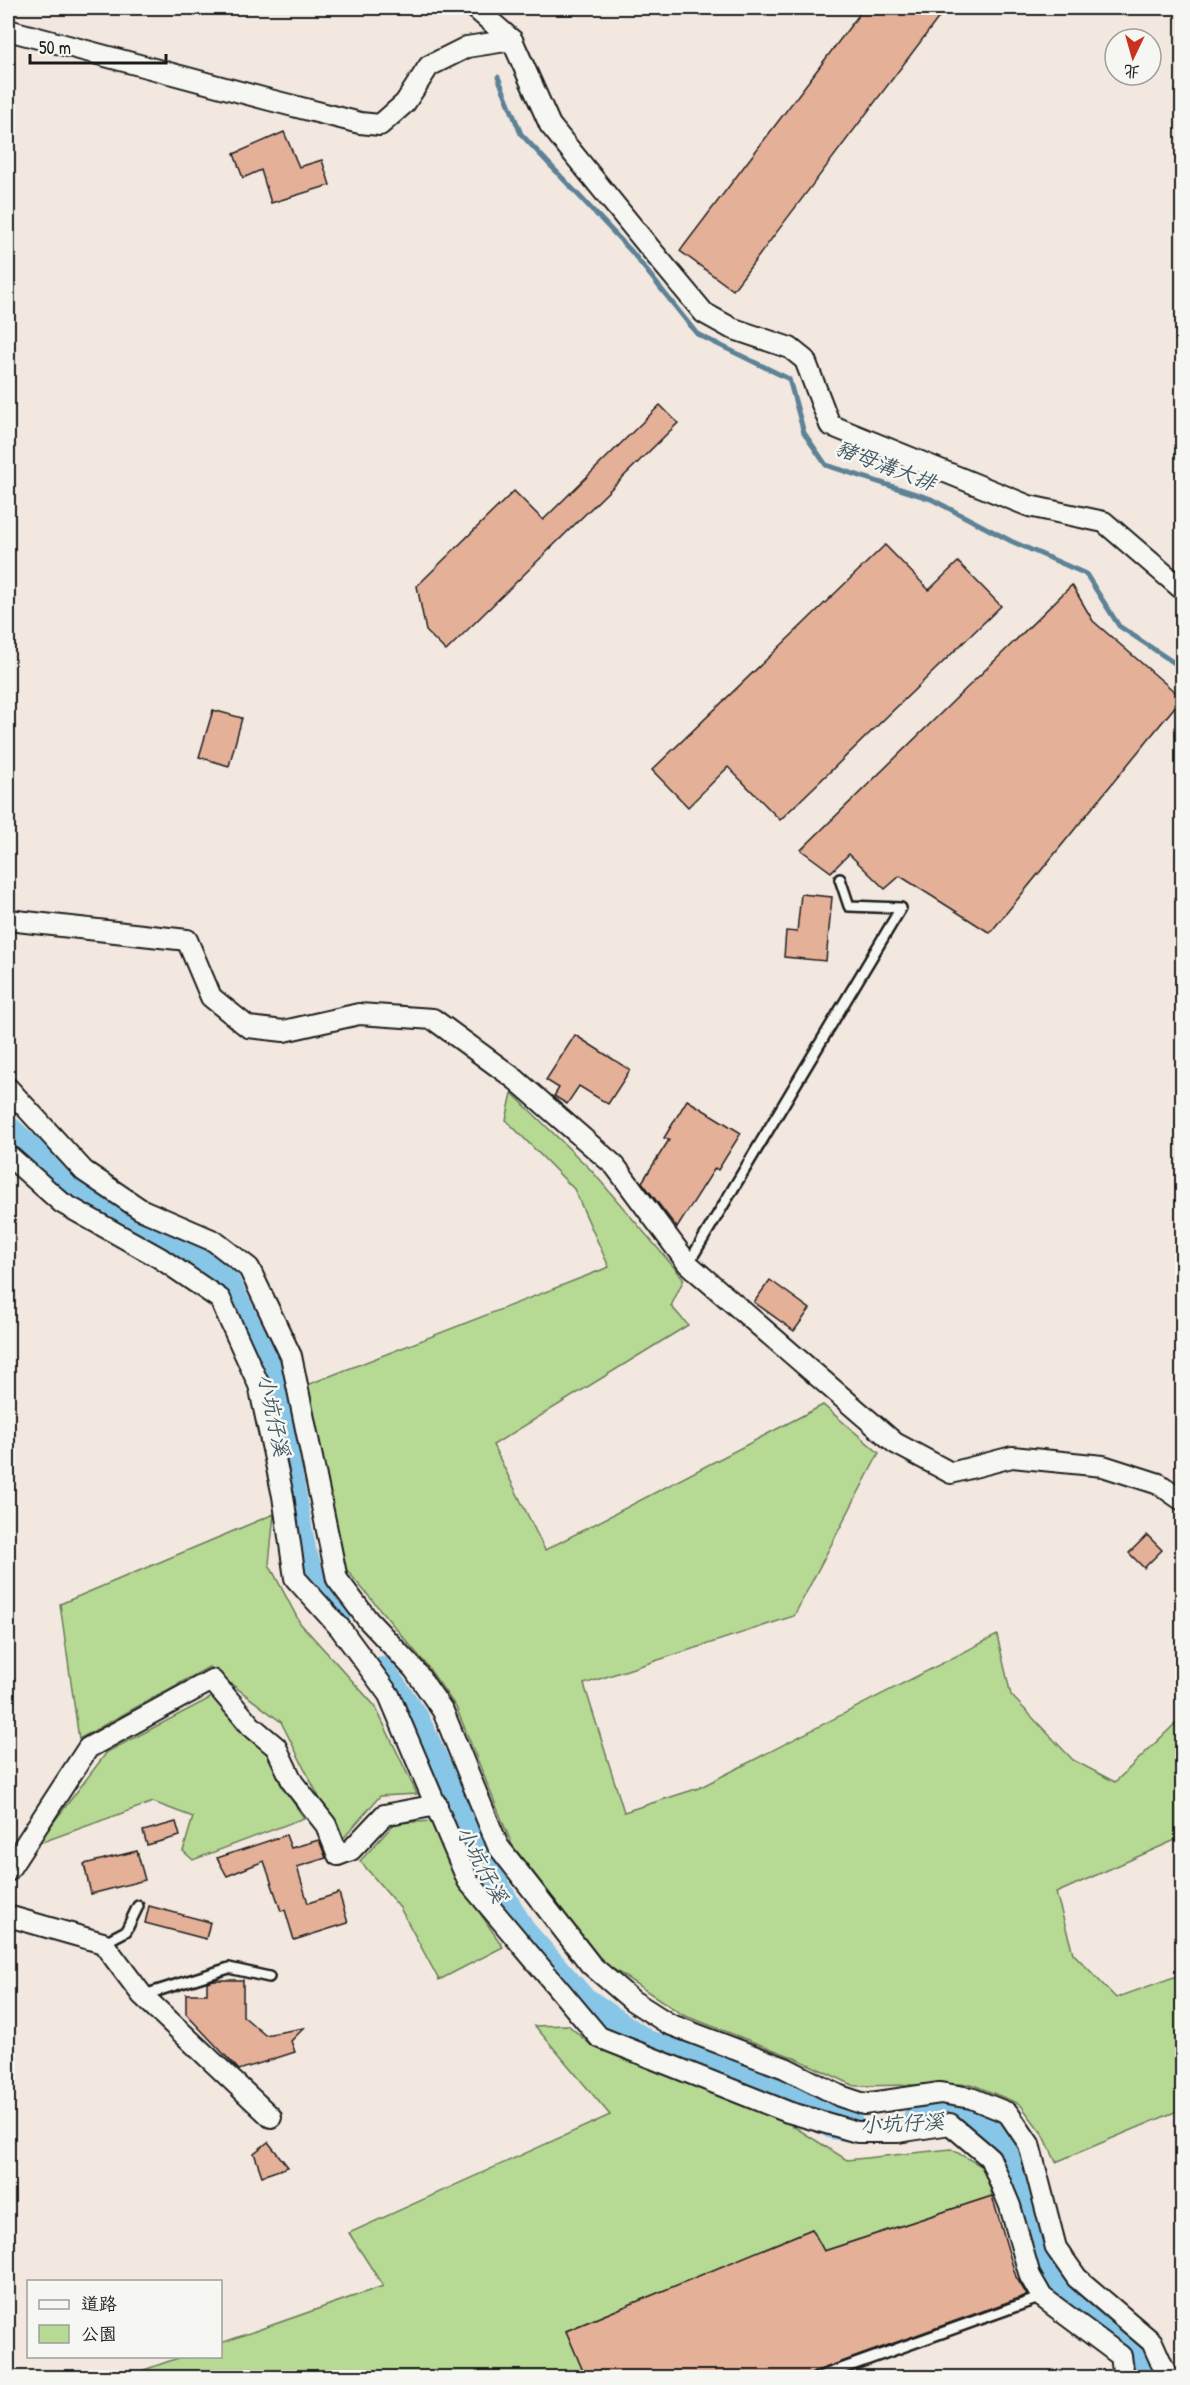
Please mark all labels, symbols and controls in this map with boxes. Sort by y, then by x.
scale bar [30,27,166,65]
north arrow [1103,27,1163,87]
text: 50 m [39,35,71,60]
text: 北 [1123,60,1141,84]
water label: 豬母溝大排 [832,433,942,498]
water label: 小坑仔溪 [251,1371,297,1460]
water label: 小坑仔溪 [449,1820,515,1909]
water label: 小坑仔溪 [859,2106,946,2140]
legend [27,2280,222,2358]
text: 道路 [81,2291,117,2316]
text: 公園 [81,2321,117,2346]

